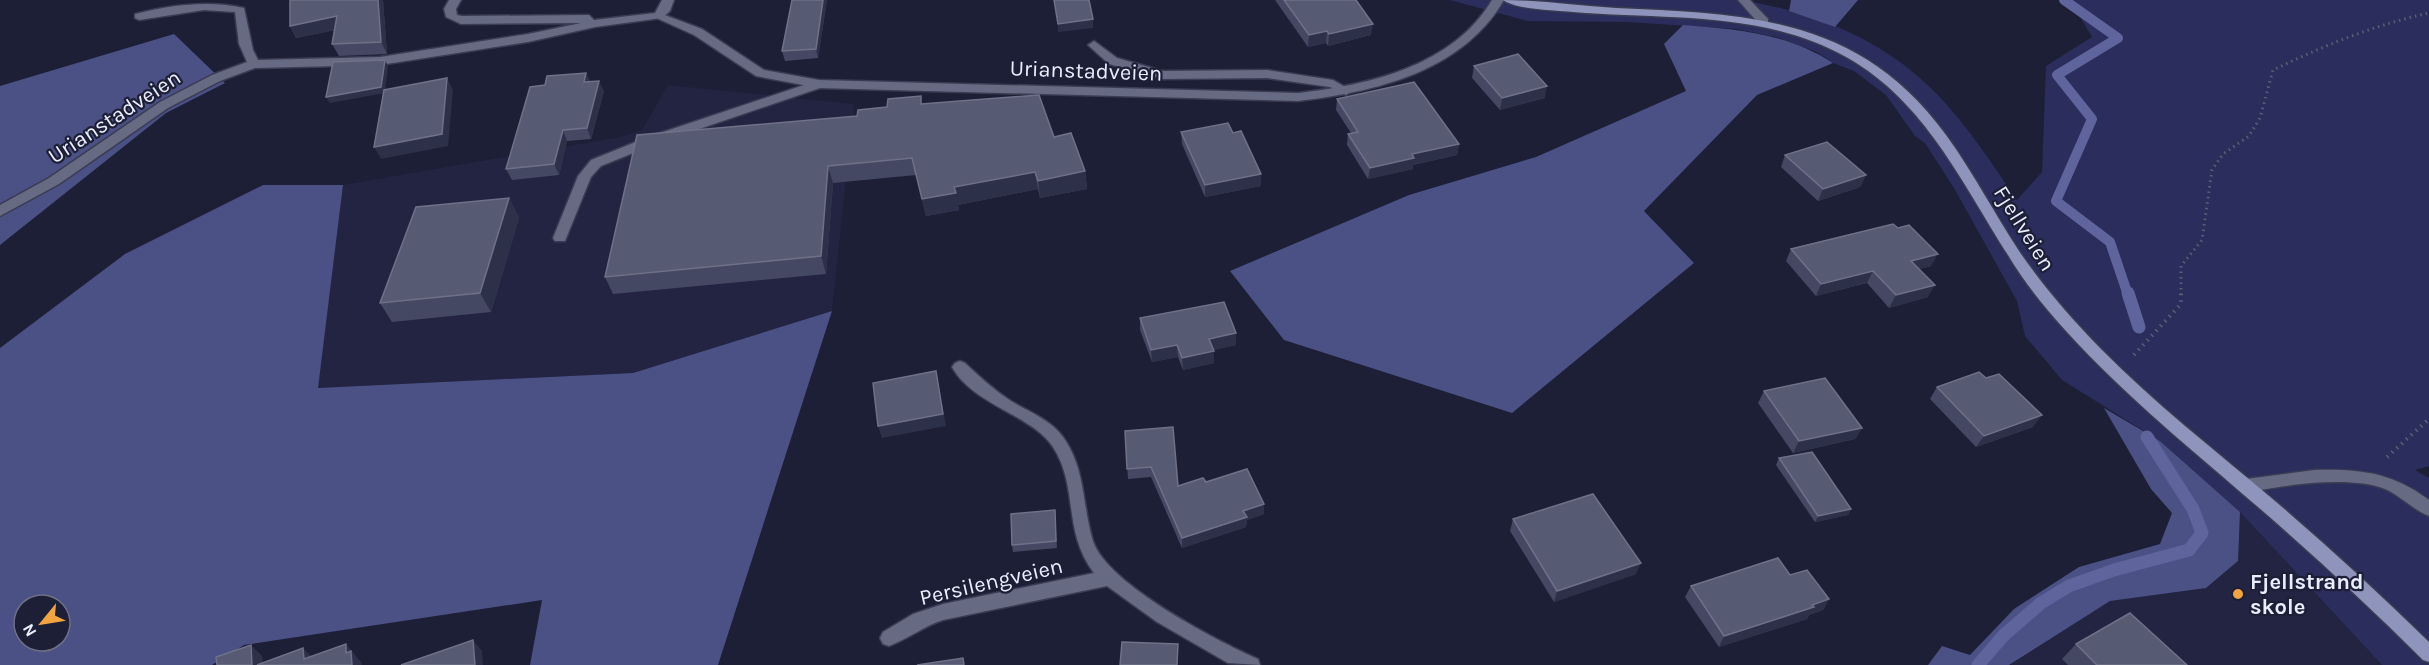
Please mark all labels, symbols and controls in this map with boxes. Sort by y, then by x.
street label: Urianstadveien [1009,55,1163,87]
street label: Urianstadveien [43,64,186,169]
street label: Fjellveien [1988,181,2060,276]
street label: Persilengveien [917,553,1065,611]
place label: Fjellstrand skole [2250,569,2363,620]
marker: Fjellstrand skole [2231,587,2245,601]
north arrow [12,593,72,653]
text: N [18,621,41,640]

